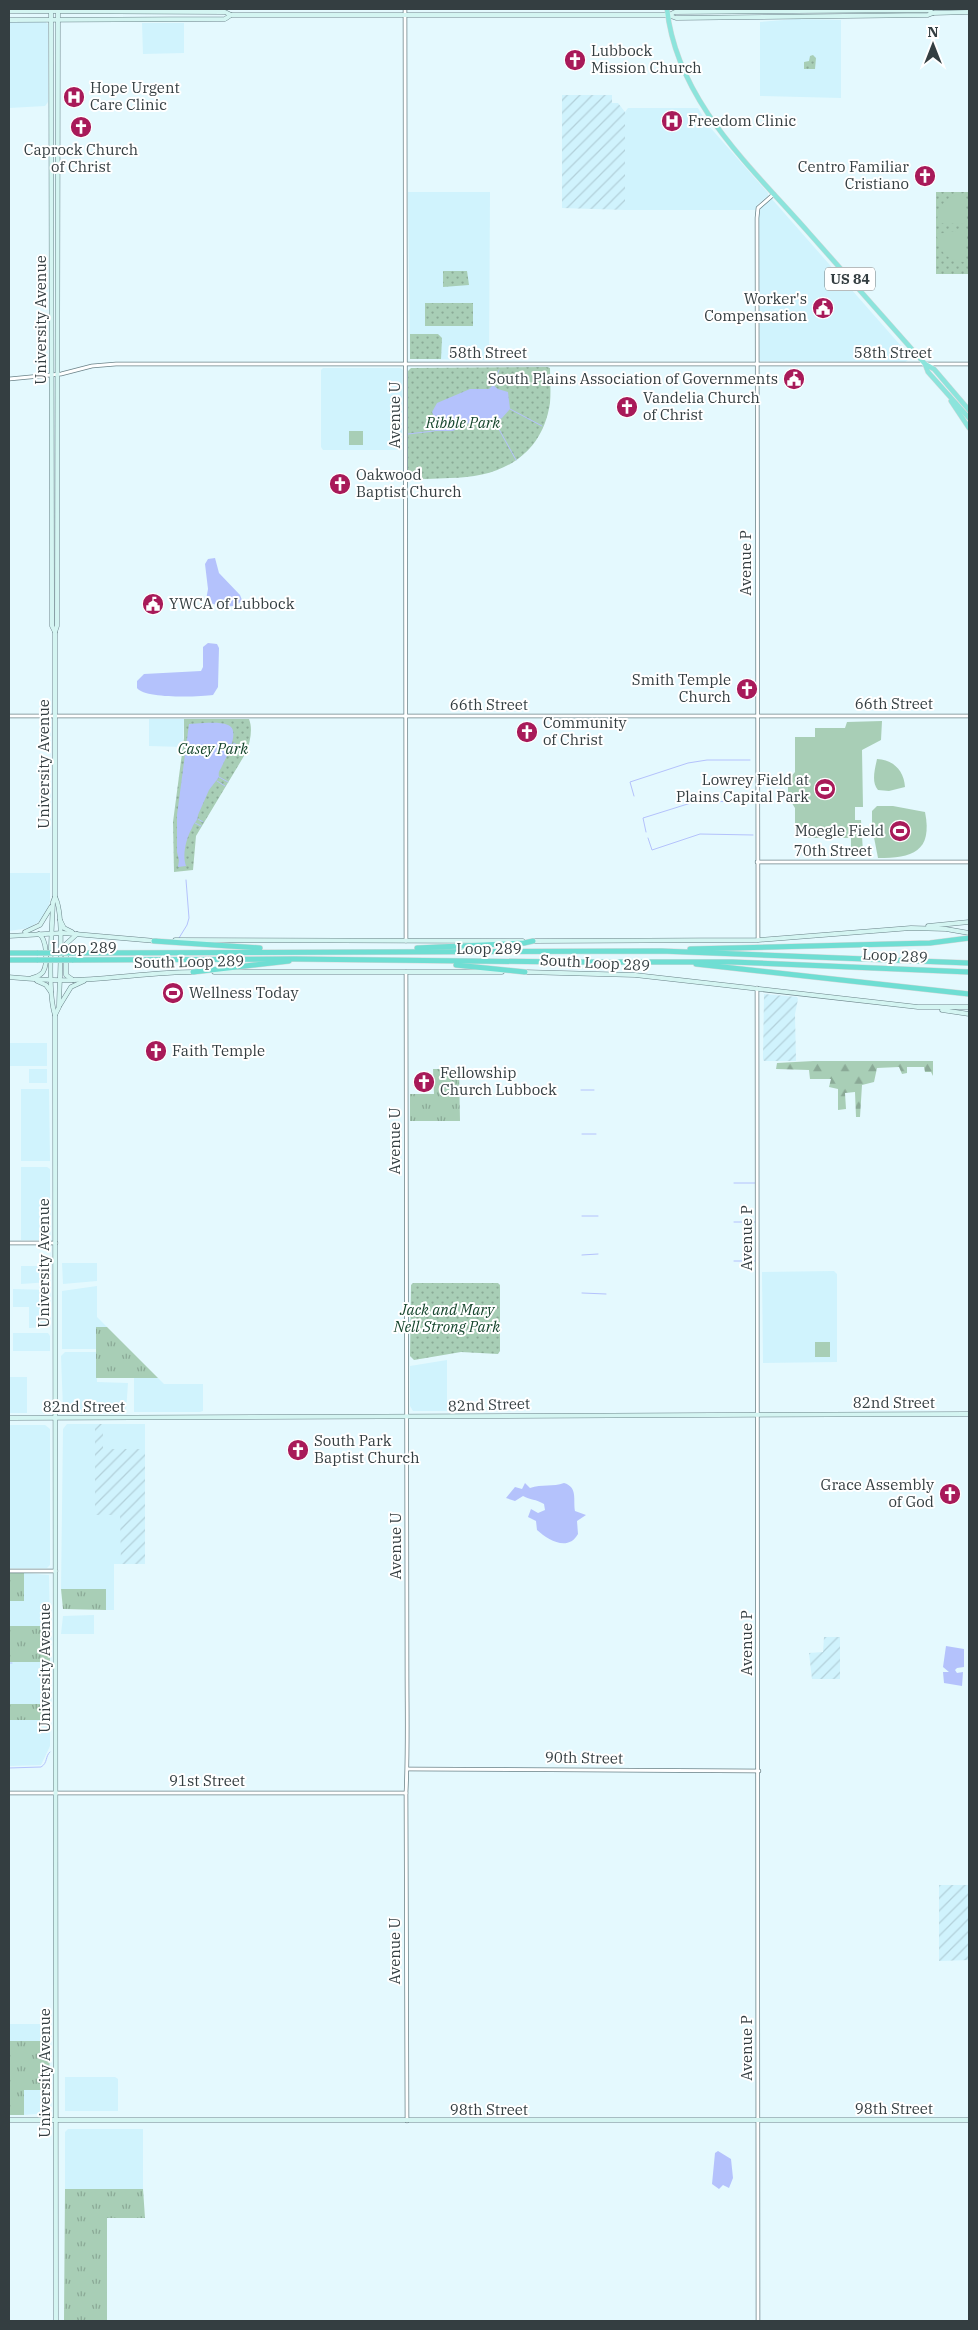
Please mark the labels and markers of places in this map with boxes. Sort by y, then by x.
place label: Lubbock Mission Church [591,41,702,77]
church icon: Lubbock Mission Church [563,48,587,72]
place label: Hope Urgent Care Clinic [90,78,180,114]
hospital icon: Hope Urgent Care Clinic [62,85,86,109]
hospital icon: Freedom Clinic [660,109,684,133]
place label: Freedom Clinic [688,111,797,130]
church icon: Caprock Church of Christ [69,115,93,139]
place label: Caprock Church of Christ [24,140,138,176]
place label: Centro Familiar Cristiano [798,157,909,193]
church icon: Centro Familiar Cristiano [913,164,937,188]
place label: Worker's Compensation [704,289,807,325]
public building icon: Worker's Compensation [811,296,835,320]
public building icon: South Plains Association of Governments [782,367,806,391]
place label: South Plains Association of Governments [488,369,778,388]
place label: Vandelia Church of Christ [643,388,760,424]
church icon: Vandelia Church of Christ [615,395,639,419]
place label: Oakwood Baptist Church [356,465,462,501]
church icon: Oakwood Baptist Church [328,472,352,496]
public building icon: YWCA of Lubbock [141,592,165,616]
place label: YWCA of Lubbock [169,594,295,613]
place label: Smith Temple Church [632,670,731,706]
church icon: Smith Temple Church [735,677,759,701]
place label: Community of Christ [543,713,627,749]
church icon: Community of Christ [515,720,539,744]
place label: Lowrey Field at Plains Capital Park [676,770,809,806]
sports icon: Lowrey Field at Plains Capital Park [813,777,837,801]
sports icon: Moegle Field [888,819,912,843]
place label: Moegle Field [795,821,884,840]
sports icon: Wellness Today [161,981,185,1005]
place label: Wellness Today [189,983,298,1002]
church icon: Faith Temple [144,1039,168,1063]
place label: Faith Temple [172,1041,265,1060]
place label: Fellowship Church Lubbock [440,1063,557,1099]
church icon: Fellowship Church Lubbock [412,1070,436,1094]
place label: South Park Baptist Church [314,1431,420,1467]
church icon: South Park Baptist Church [286,1438,310,1462]
place label: Grace Assembly of God [821,1475,934,1511]
church icon: Grace Assembly of God [938,1482,962,1506]

